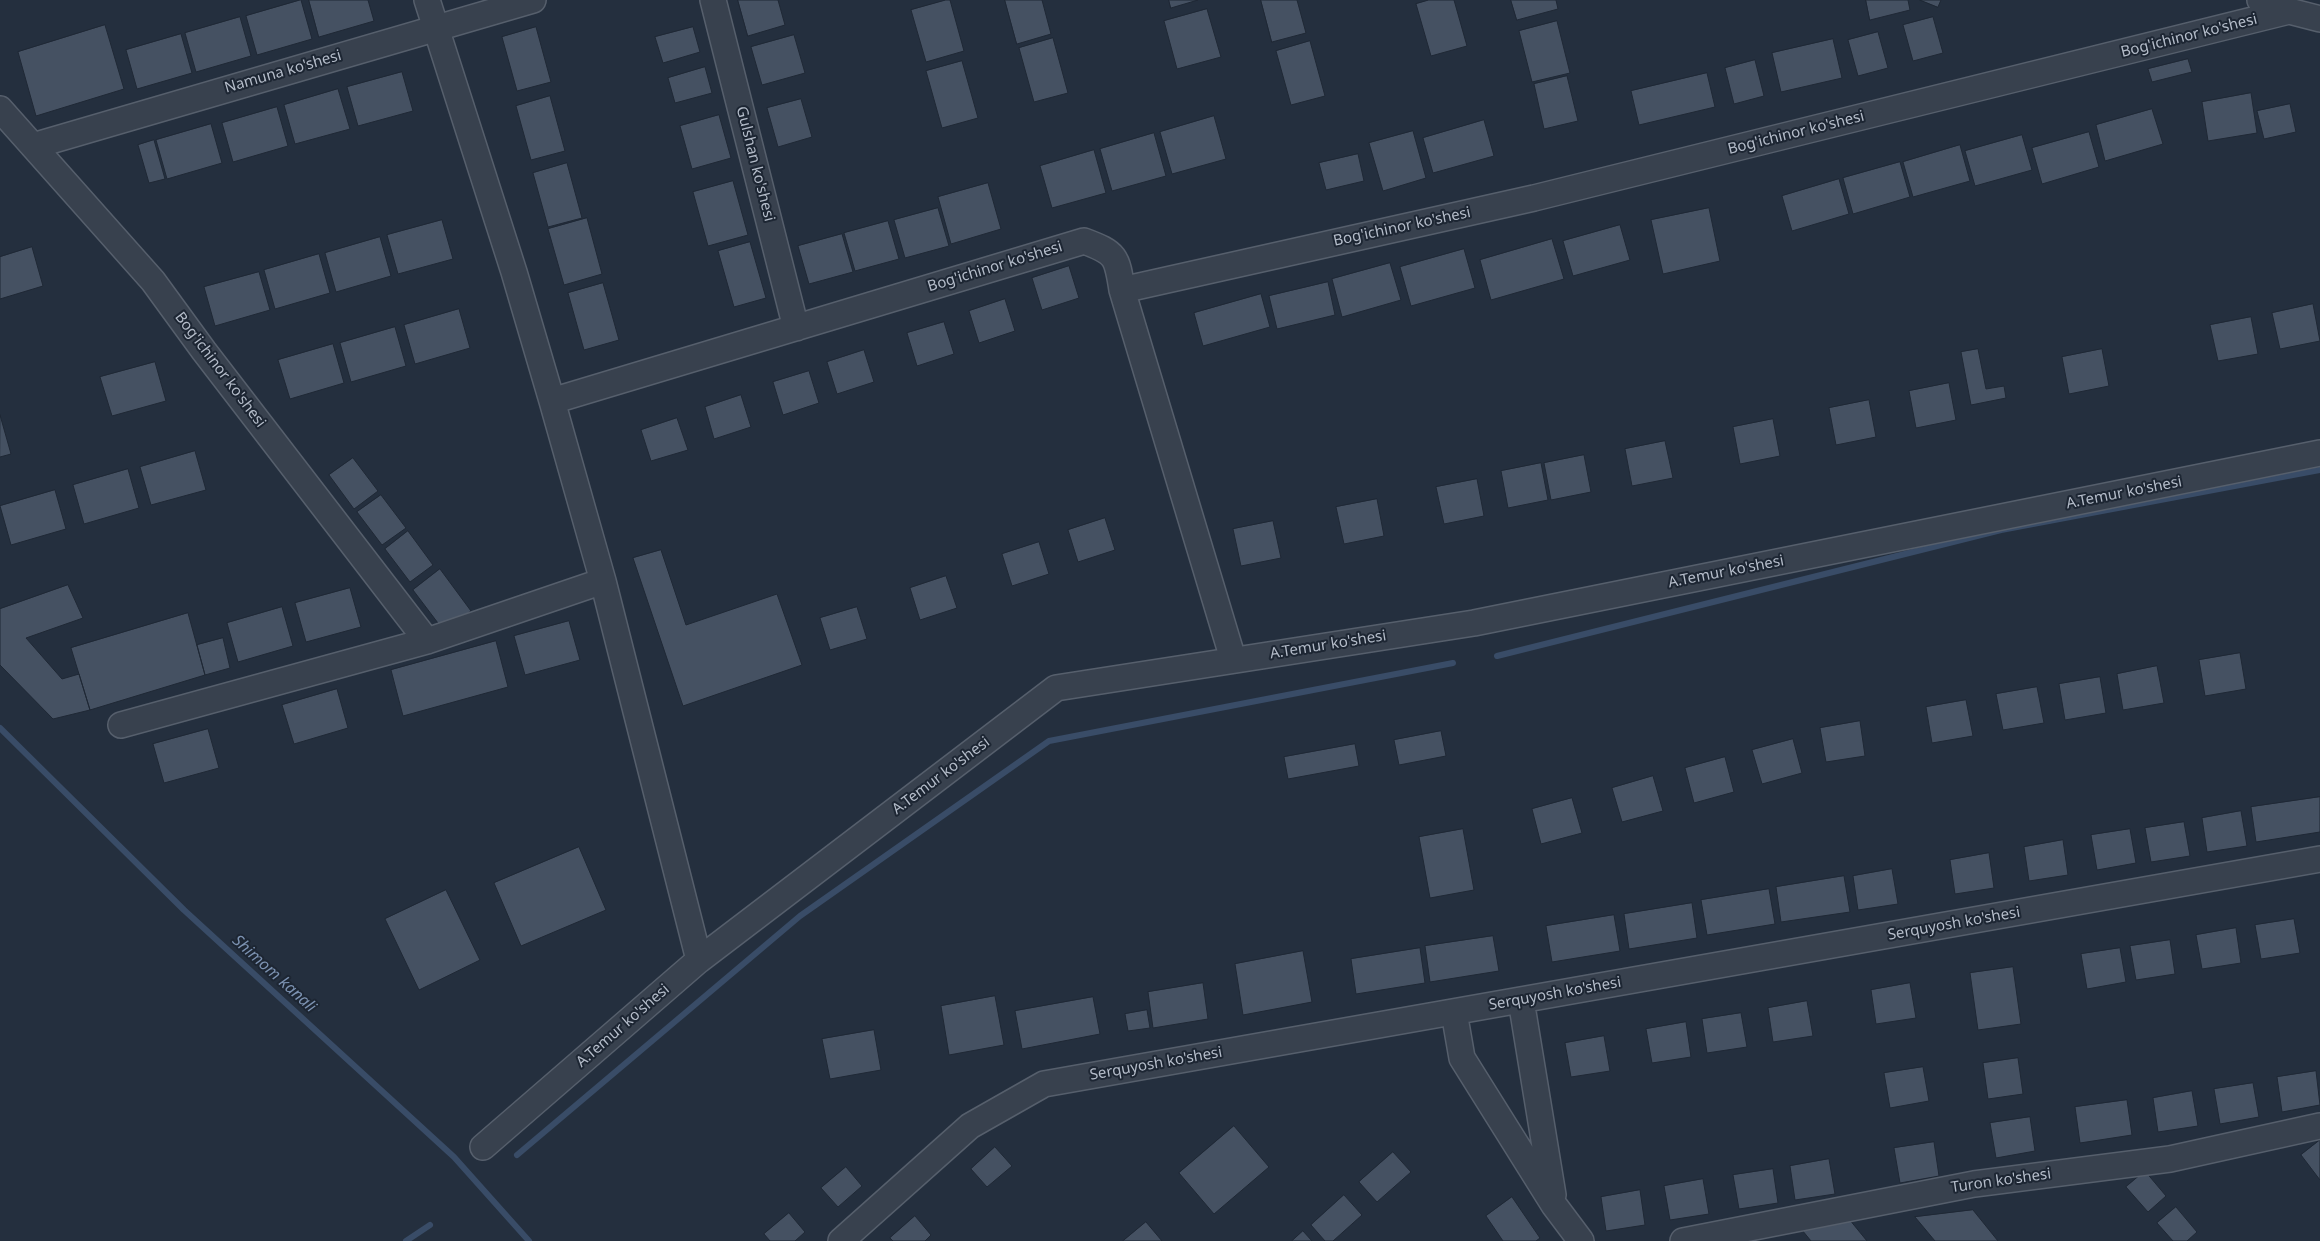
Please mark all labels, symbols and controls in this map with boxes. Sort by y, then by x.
street label: Bog'ichinor ko'shesi [2119,10,2259,62]
street label: Namuna ko'shesi [223,47,343,97]
street label: Gulshan ko'shesi [732,105,778,223]
street label: Bog'ichinor ko'shesi [1726,107,1866,159]
street label: Bog'ichinor ko'shesi [1332,204,1472,250]
street label: Bog'ichinor ko'shesi [925,238,1065,296]
street label: Bog'ichinor ko'shesi [171,309,269,431]
street label: A.Temur ko'shesi [2065,473,2183,513]
street label: A.Temur ko'shesi [1667,552,1785,592]
street label: A.Temur ko'shesi [1269,627,1387,663]
street label: A.Temur ko'shesi [889,733,993,819]
street label: Serquyosh ko'shesi [1886,904,2022,944]
water label: Shimom kanali [228,931,320,1017]
street label: Serquyosh ko'shesi [1487,974,1623,1014]
street label: A.Temur ko'shesi [573,981,673,1071]
street label: Serquyosh ko'shesi [1088,1044,1224,1084]
street label: Turon ko'shesi [1950,1165,2052,1197]

